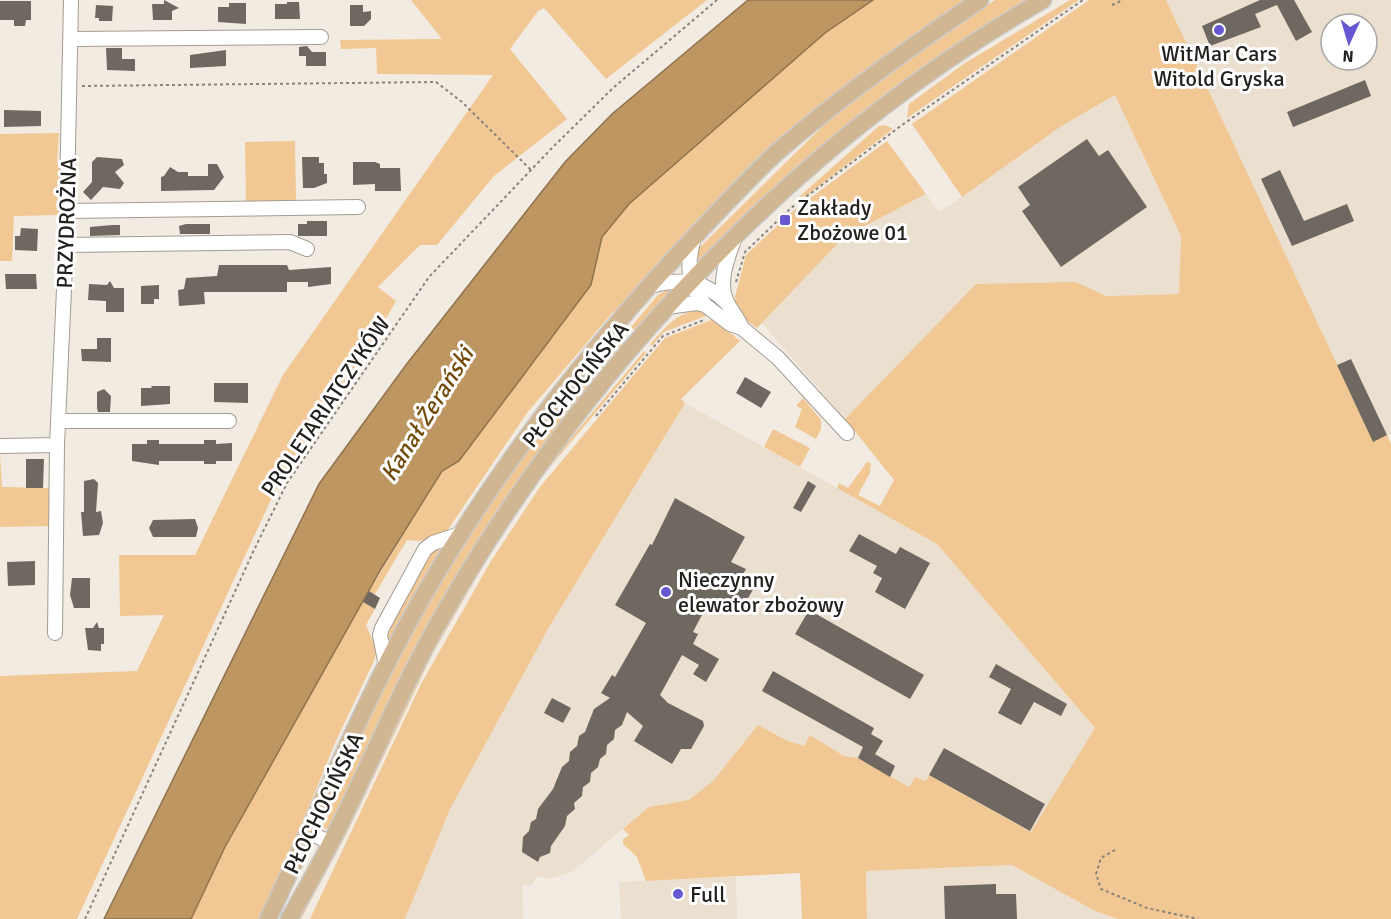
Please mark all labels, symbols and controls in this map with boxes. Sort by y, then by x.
north arrow [1319,12,1379,72]
marker: WitMar Cars Witold Gryska [1212,23,1226,37]
place label: WitMar Cars Witold Gryska [1153,40,1285,92]
text: N [1342,46,1354,66]
street label: PRZYDROŻNA [51,157,82,289]
place label: Zakłady Zbożowe 01 [797,194,908,246]
marker: Zakłady Zbożowe 01 [778,213,792,227]
street label: PROLETARIATCZYKÓW [255,311,396,501]
street label: PŁOCHOCIŃSKA [516,316,635,453]
water label: Kanał Żerański [374,339,482,487]
place label: Nieczynny elewator zbożowy [678,566,845,618]
marker: Nieczynny elewator zbożowy [659,585,673,599]
street label: PŁOCHOCIŃSKA [278,728,370,878]
place label: Full [690,881,726,908]
marker: Full [671,887,685,901]

